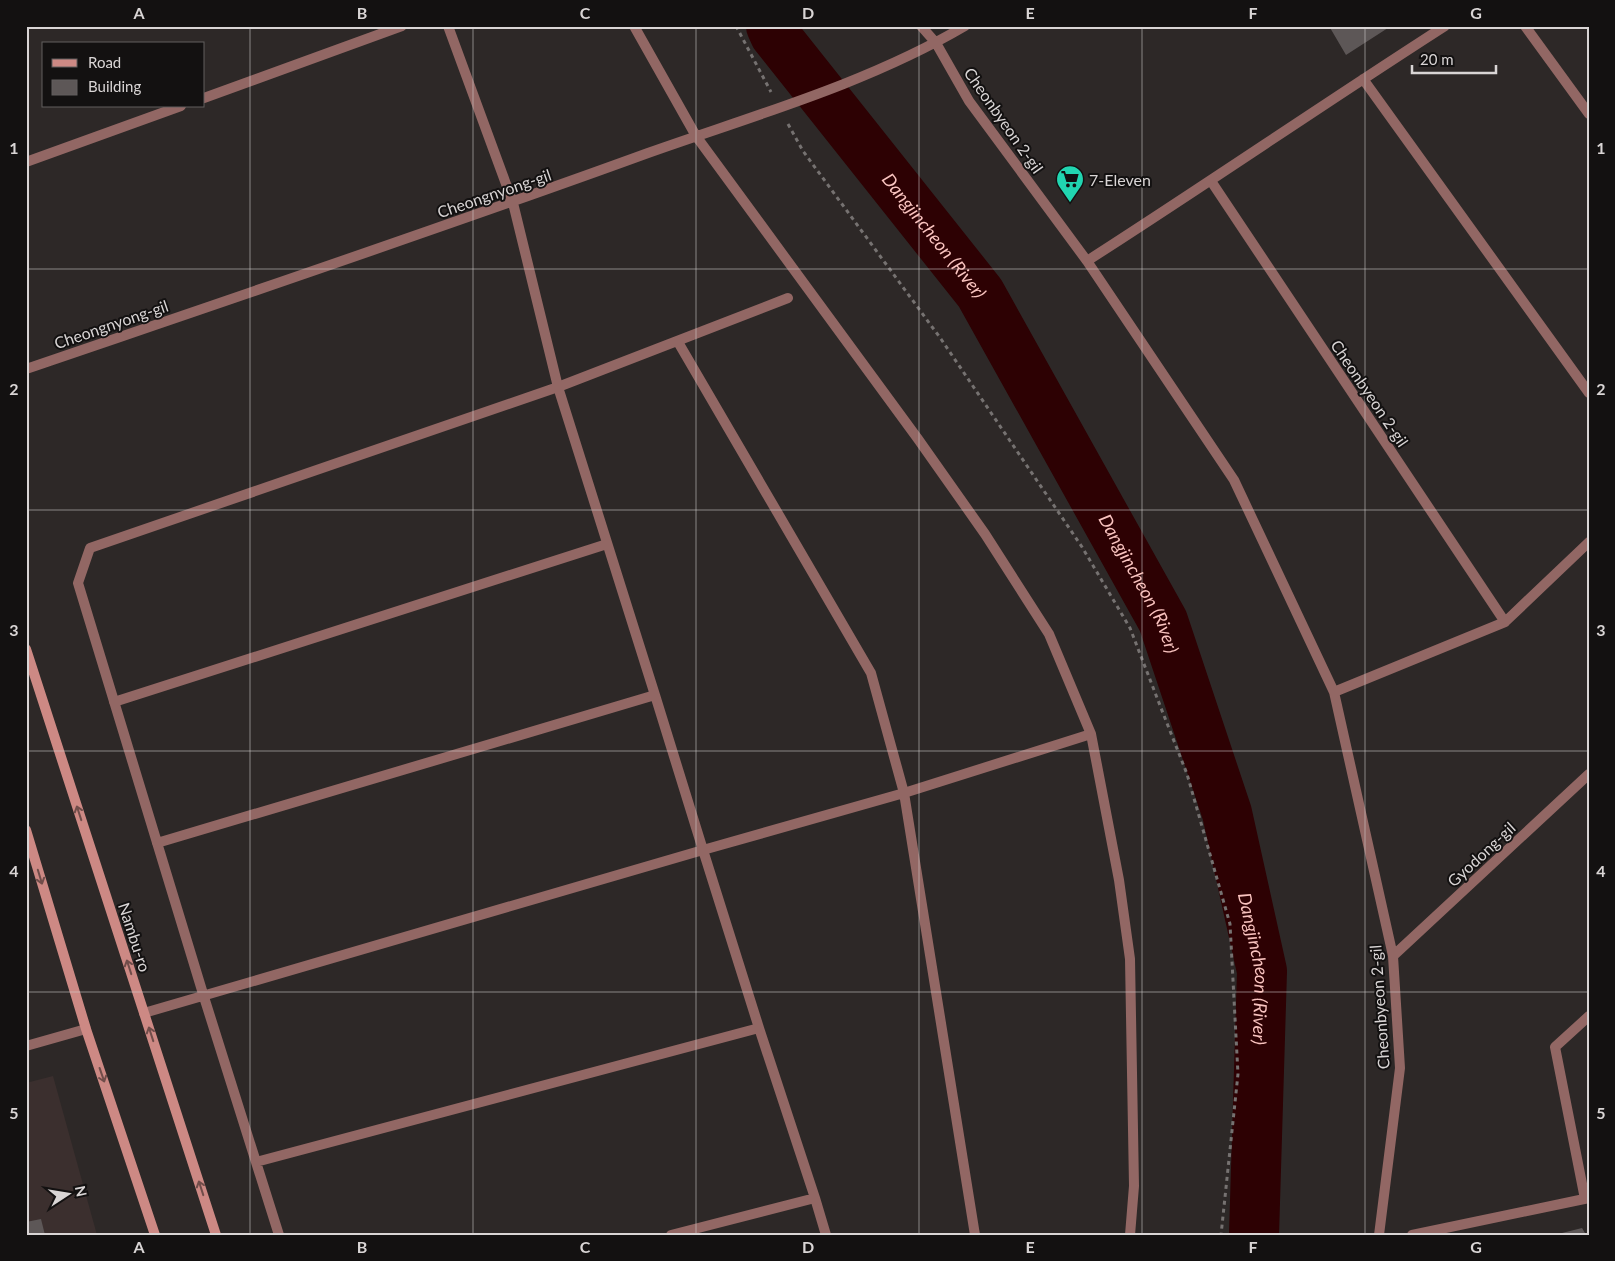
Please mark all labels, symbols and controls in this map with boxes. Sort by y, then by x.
text: A [132,3,145,22]
text: B [357,3,367,22]
text: C [580,3,591,22]
text: D [802,3,814,22]
text: E [1025,3,1035,22]
text: F [1248,3,1258,22]
text: G [1470,3,1482,22]
legend [42,42,205,108]
scale bar [1412,42,1496,74]
text: 20 m [1420,50,1454,68]
text: Road [88,53,121,71]
street label: Cheonbyeon 2-gil [960,64,1048,176]
text: Building [88,77,141,95]
text: 1 [9,138,19,157]
text: 1 [1596,138,1606,157]
supermarket icon: 7-Eleven [1055,164,1085,203]
street label: Cheongnyong-gil [434,165,554,221]
water label: Dangjincheon (River) [878,168,991,302]
place label: 7-Eleven [1089,170,1151,189]
street label: Cheongnyong-gil [51,296,171,352]
street label: Cheonbyeon 2-gil [1327,336,1413,450]
text: 2 [9,379,19,398]
text: 2 [1596,379,1606,398]
water label: Dangjincheon (River) [1094,510,1184,656]
text: 3 [9,620,19,639]
text: 3 [1596,620,1606,639]
one-way arrow [74,805,83,821]
street label: Gyodong-gil [1443,818,1519,890]
text: 4 [9,861,19,880]
text: 4 [1596,861,1606,880]
one-way arrow [36,869,46,885]
water label: Dangjincheon (River) [1234,890,1274,1045]
street label: Nambu-ro [115,900,155,974]
street label: Cheonbyeon 2-gil [1365,944,1393,1070]
one-way arrow [124,959,134,975]
one-way arrow [146,1026,155,1042]
one-way arrow [98,1067,107,1083]
text: 5 [9,1103,19,1122]
text: 5 [1596,1103,1606,1122]
north arrow [42,1168,92,1218]
one-way arrow [196,1181,205,1197]
text: N [72,1184,91,1198]
text: A [132,1237,145,1256]
text: B [357,1237,367,1256]
text: C [580,1237,591,1256]
text: D [802,1237,814,1256]
text: E [1025,1237,1035,1256]
text: F [1248,1237,1258,1256]
text: G [1470,1237,1482,1256]

